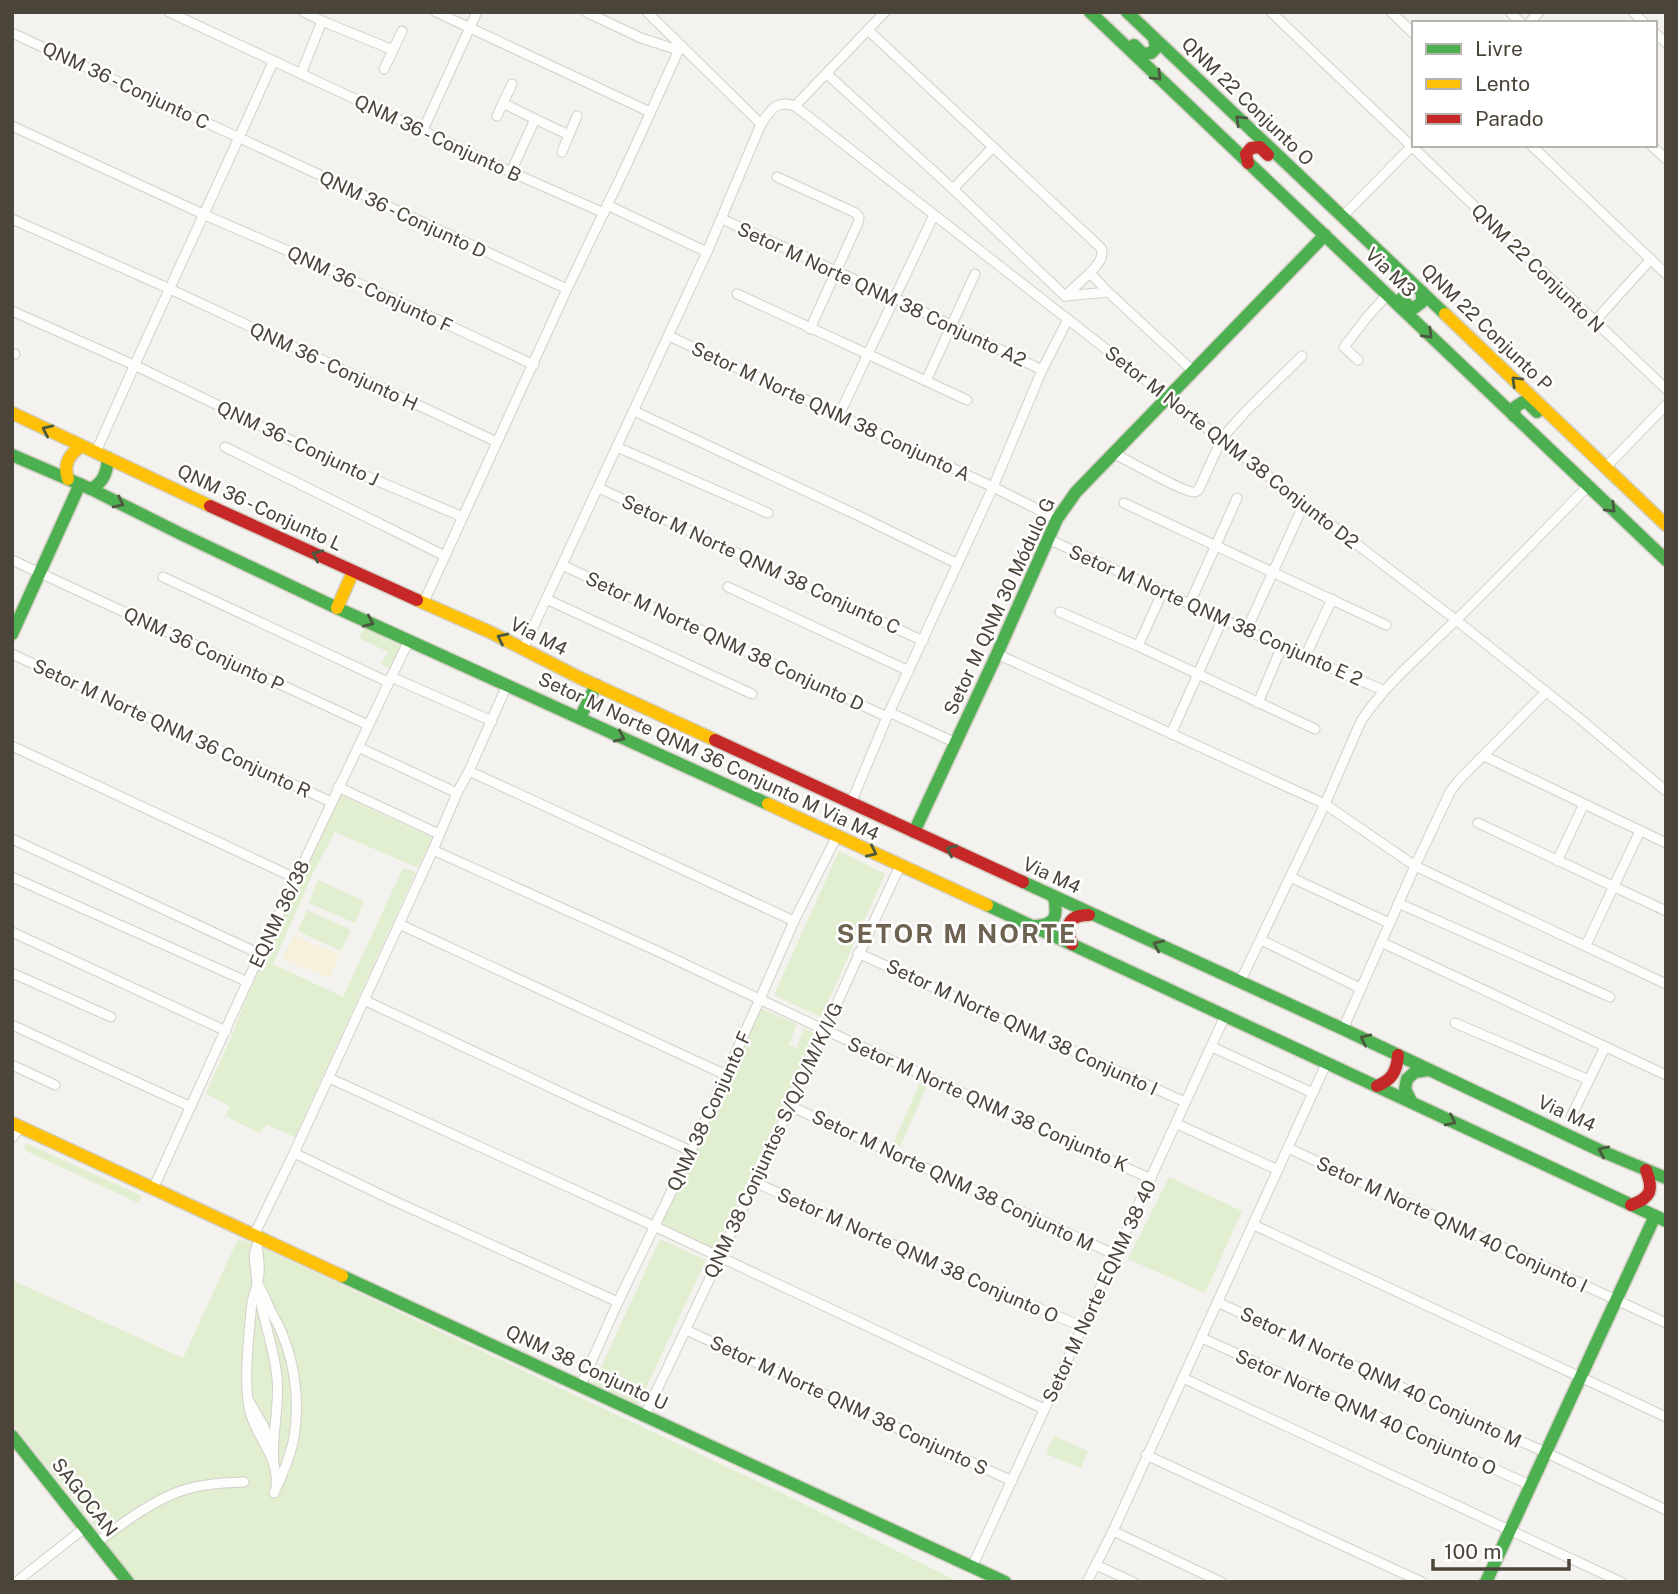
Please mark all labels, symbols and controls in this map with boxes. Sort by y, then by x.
legend [1412,21,1657,147]
street label: QNM 22 Conjunto O [1177,32,1319,170]
text: Livre [1475,36,1523,61]
street label: QNM 36 - Conjunto C [39,37,213,133]
one-way arrow [1149,68,1162,81]
text: Lento [1475,71,1530,96]
street label: QNM 36 - Conjunto B [351,90,525,186]
text: Parado [1475,106,1544,131]
one-way arrow [1236,116,1249,129]
street label: QNM 36 - Conjunto D [316,166,490,262]
street label: QNM 22 Conjunto N [1467,199,1609,337]
street label: Setor M Norte QNM 38 Conjunto A2 [734,217,1030,371]
street label: QNM 36 - Conjunto F [284,241,456,337]
street label: Via M3 [1361,243,1421,301]
street label: QNM 22 Conjunto P [1417,259,1557,395]
street label: QNM 36 - Conjunto H [246,317,422,415]
one-way arrow [1420,326,1433,339]
street label: Setor M Norte QNM 38 Conjunto A [688,337,974,485]
street label: Setor M Norte QNM 38 Conjunto D2 [1101,341,1363,553]
one-way arrow [1511,377,1524,389]
street label: QNM 36 - Conjunto J [214,396,382,490]
one-way arrow [42,424,54,438]
street label: QNM 36 - Conjunto L [174,459,346,555]
street label: Setor M Norte QNM 38 Conjunto C [618,490,904,638]
street label: Setor M QNM 30 Módulo G [939,494,1059,718]
one-way arrow [112,495,124,509]
one-way arrow [1603,500,1616,512]
street label: Setor M Norte QNM 38 Conjunto E 2 [1066,540,1366,690]
one-way arrow [312,549,324,563]
street label: Setor M Norte QNM 38 Conjunto D [582,567,868,715]
street label: QNM 36 Conjunto P [120,602,288,696]
street label: Via M4 [507,612,571,660]
one-way arrow [361,614,374,628]
one-way arrow [497,632,509,646]
street label: Setor M Norte QNM 36 Conjunto R [30,654,314,802]
street label: Setor M Norte QNM 36 Conjunto M Via M4 [535,667,883,845]
one-way arrow [613,729,625,743]
one-way arrow [864,844,877,858]
one-way arrow [946,844,958,858]
street label: Via M4 [1020,852,1085,898]
street label: EQNM 36/38 [244,857,314,971]
district label: SETOR M NORTE [837,918,1077,949]
one-way arrow [1153,939,1165,953]
street label: Setor M Norte QNM 38 Conjunto I [883,954,1161,1100]
street label: QNM 38 Conjuntos S/Q/O/M/K/I/G [699,998,847,1282]
street label: QNM 38 Conjunto F [662,1028,756,1194]
street label: Setor M Norte QNM 38 Conjunto K [844,1032,1132,1176]
one-way arrow [1360,1034,1372,1048]
street label: Via M4 [1535,1090,1600,1136]
street label: Setor M Norte QNM 38 Conjunto M [809,1105,1097,1255]
one-way arrow [1444,1112,1456,1126]
one-way arrow [1598,1145,1610,1159]
street label: Setor M Norte QNM 40 Conjunto I [1313,1151,1591,1297]
street label: Setor M Norte EQNM 38 40 [1038,1176,1160,1406]
street label: Setor M Norte QNM 38 Conjunto O [774,1183,1062,1327]
street label: Setor M Norte QNM 40 Conjunto M [1237,1302,1525,1452]
street label: QNM 38 Conjunto U [503,1320,671,1414]
street label: Setor M Norte QNM 38 Conjunto S [707,1331,991,1479]
street label: Setor Norte QNM 40 Conjunto O [1232,1344,1500,1480]
street label: SAGOCAN [47,1453,123,1541]
scale bar [1433,1528,1570,1572]
text: 100 m [1444,1539,1501,1564]

